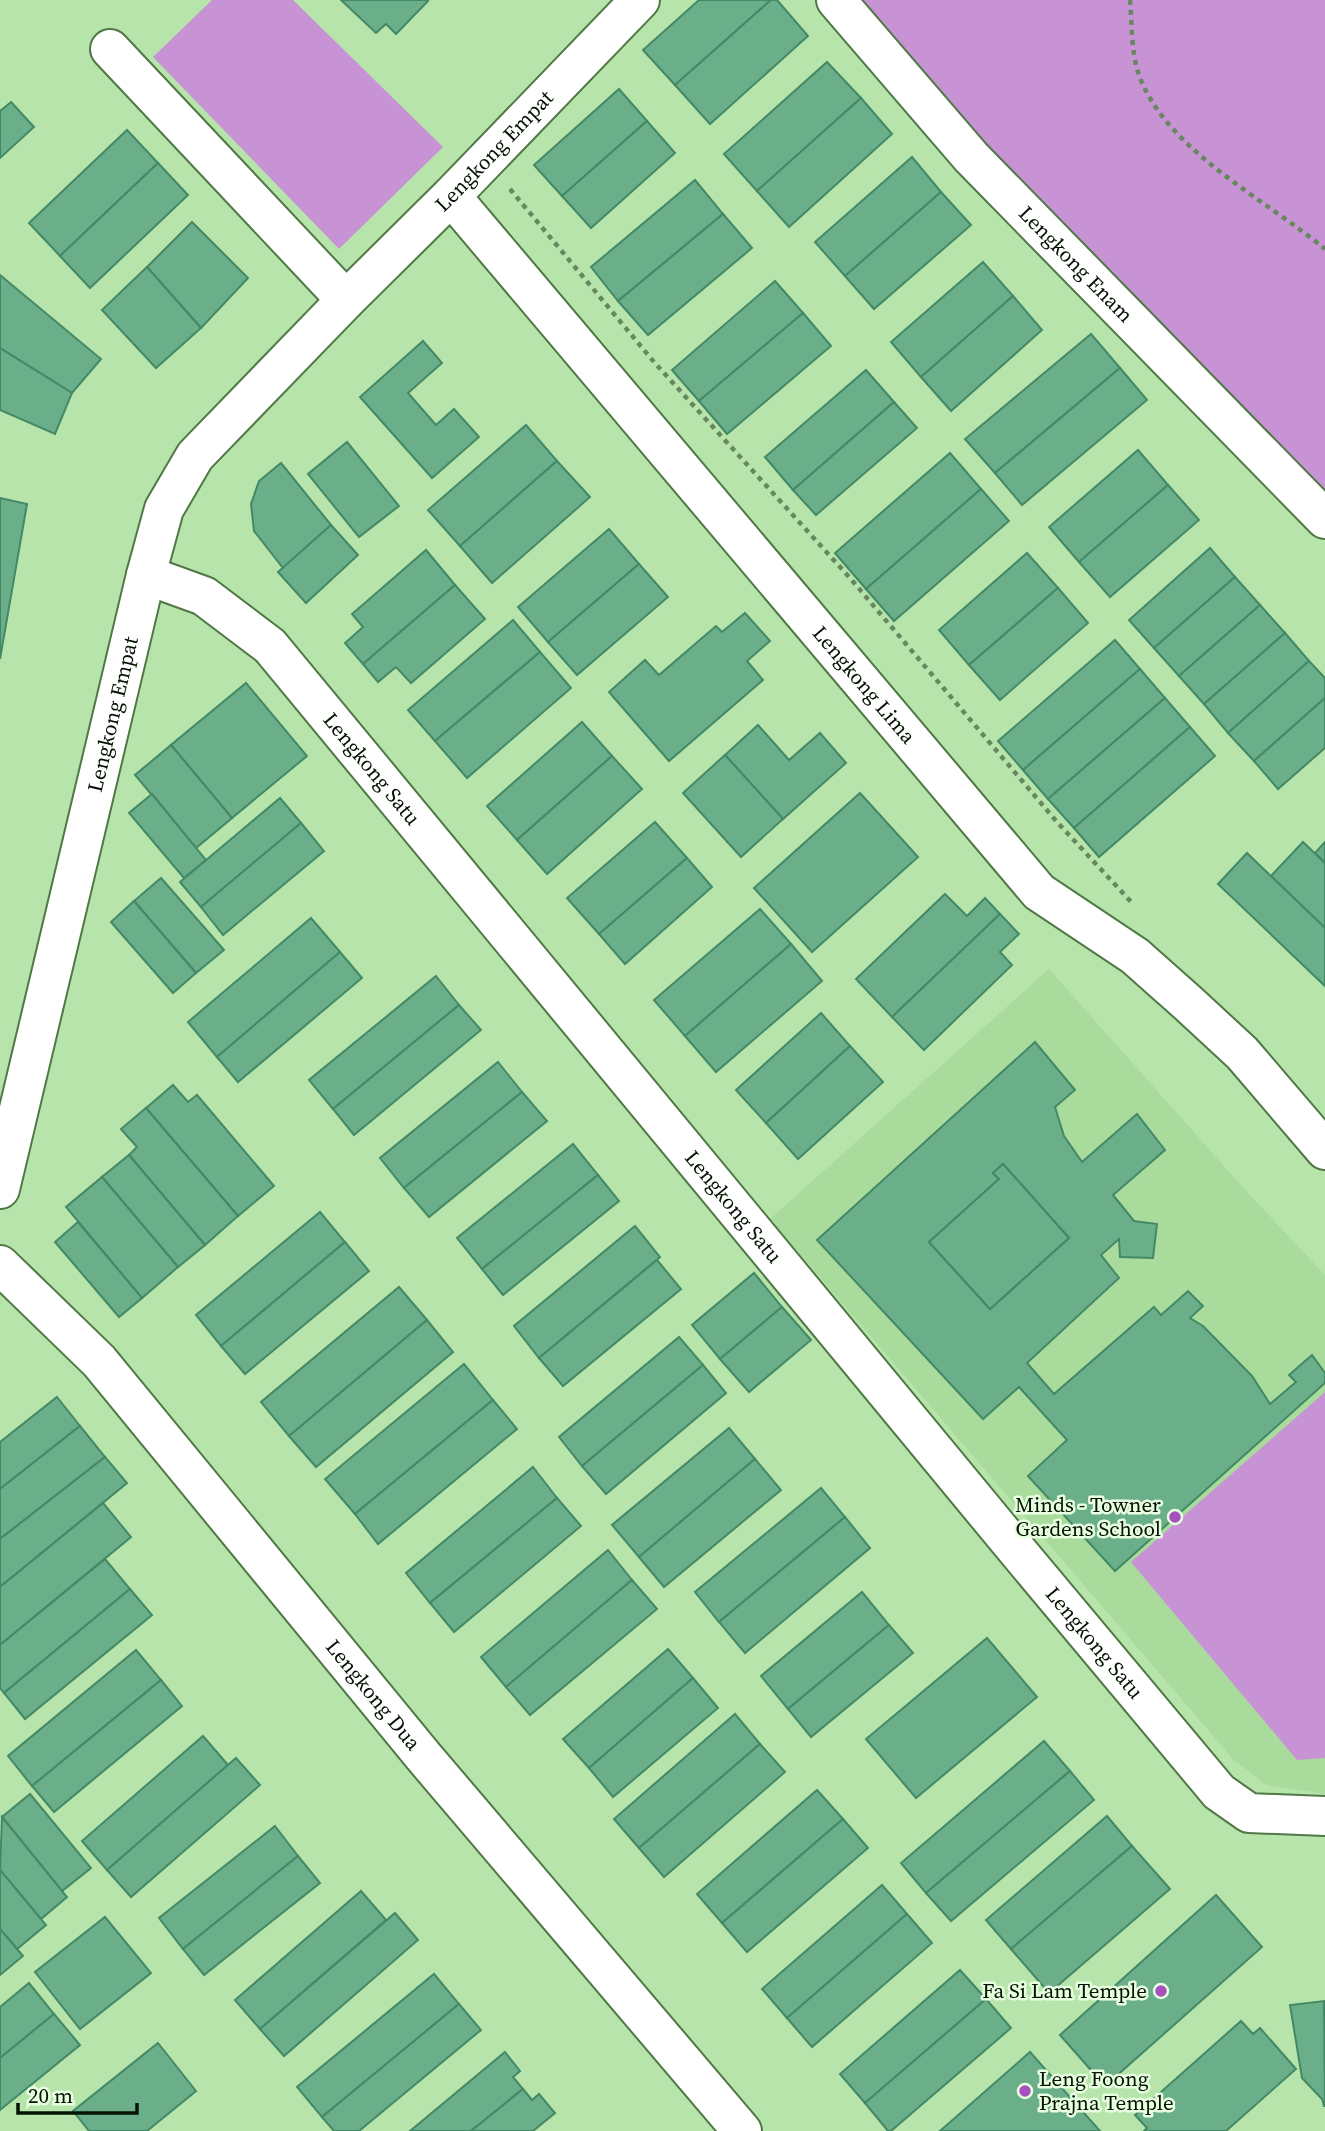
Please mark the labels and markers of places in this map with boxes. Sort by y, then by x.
place label: Minds - Towner Gardens School [1015,1490,1161,1543]
marker: Minds - Towner Gardens School [1167,1509,1183,1525]
place label: Fa Si Lam Temple [982,1976,1147,2005]
marker: Fa Si Lam Temple [1153,1983,1169,1999]
place label: Leng Foong Prajna Temple [1039,2064,1174,2117]
marker: Leng Foong Prajna Temple [1017,2083,1033,2099]

